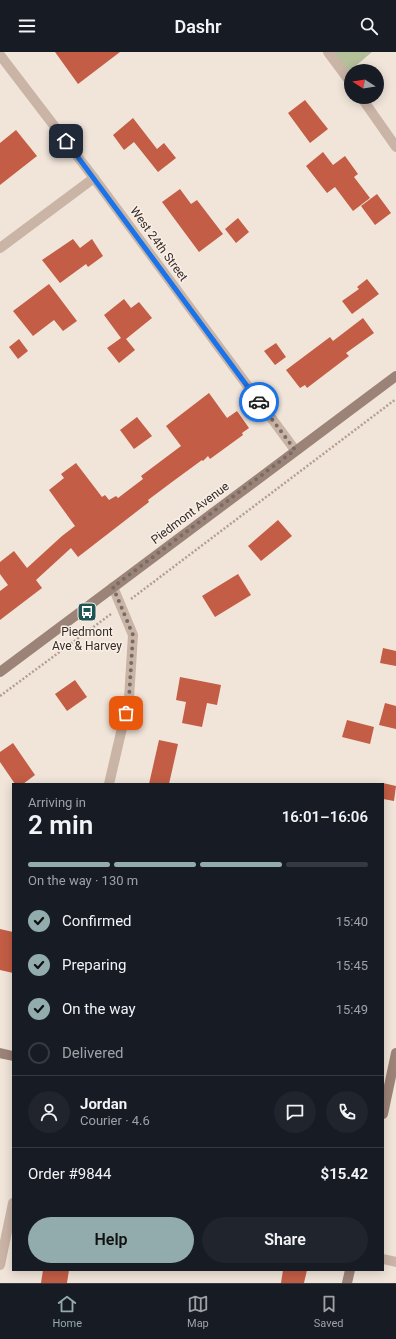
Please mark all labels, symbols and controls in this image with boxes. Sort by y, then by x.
icon: menu [16,15,38,37]
icon: search [358,15,380,37]
text: Dashr [174,16,222,37]
north arrow [344,64,384,104]
map controls [344,64,384,104]
pin [49,124,83,158]
icon: home [55,130,77,152]
street label: West 24th Street [127,204,191,284]
courier [239,382,279,422]
icon: car [248,391,270,413]
street label: Piedmont Avenue [148,479,232,547]
bus stop icon: Piedmont Ave & Harvey [76,601,98,623]
place label: Piedmont Ave & Harvey [52,625,122,653]
pin [109,696,143,730]
icon: bag [115,702,137,724]
text: Arriving in [28,795,86,810]
text: 16:01–16:06 [282,808,368,826]
text: 2 min [28,810,93,840]
text: On the way · 130 m [28,873,138,888]
icon: check [28,910,50,932]
text: Confirmed [62,912,132,930]
text: 15:40 [336,914,368,929]
icon: check [28,954,50,976]
text: Preparing [62,956,126,974]
text: 15:45 [336,958,368,973]
icon: check [28,998,50,1020]
text: On the way [62,1000,136,1018]
text: 15:49 [336,1002,368,1017]
text: Delivered [62,1044,124,1062]
button: person [28,1091,70,1133]
button: chat [274,1091,316,1133]
button: phone [326,1091,368,1133]
text: Jordan [80,1095,127,1113]
text: Courier · 4.6 [80,1113,150,1128]
text: Order #9844 [28,1165,111,1183]
text: $15.42 [321,1165,368,1183]
button: Help [28,1217,194,1263]
button: Share [202,1217,368,1263]
tab: Home [52,1293,82,1330]
tab: Map [187,1293,209,1330]
tab: Saved [314,1293,344,1330]

